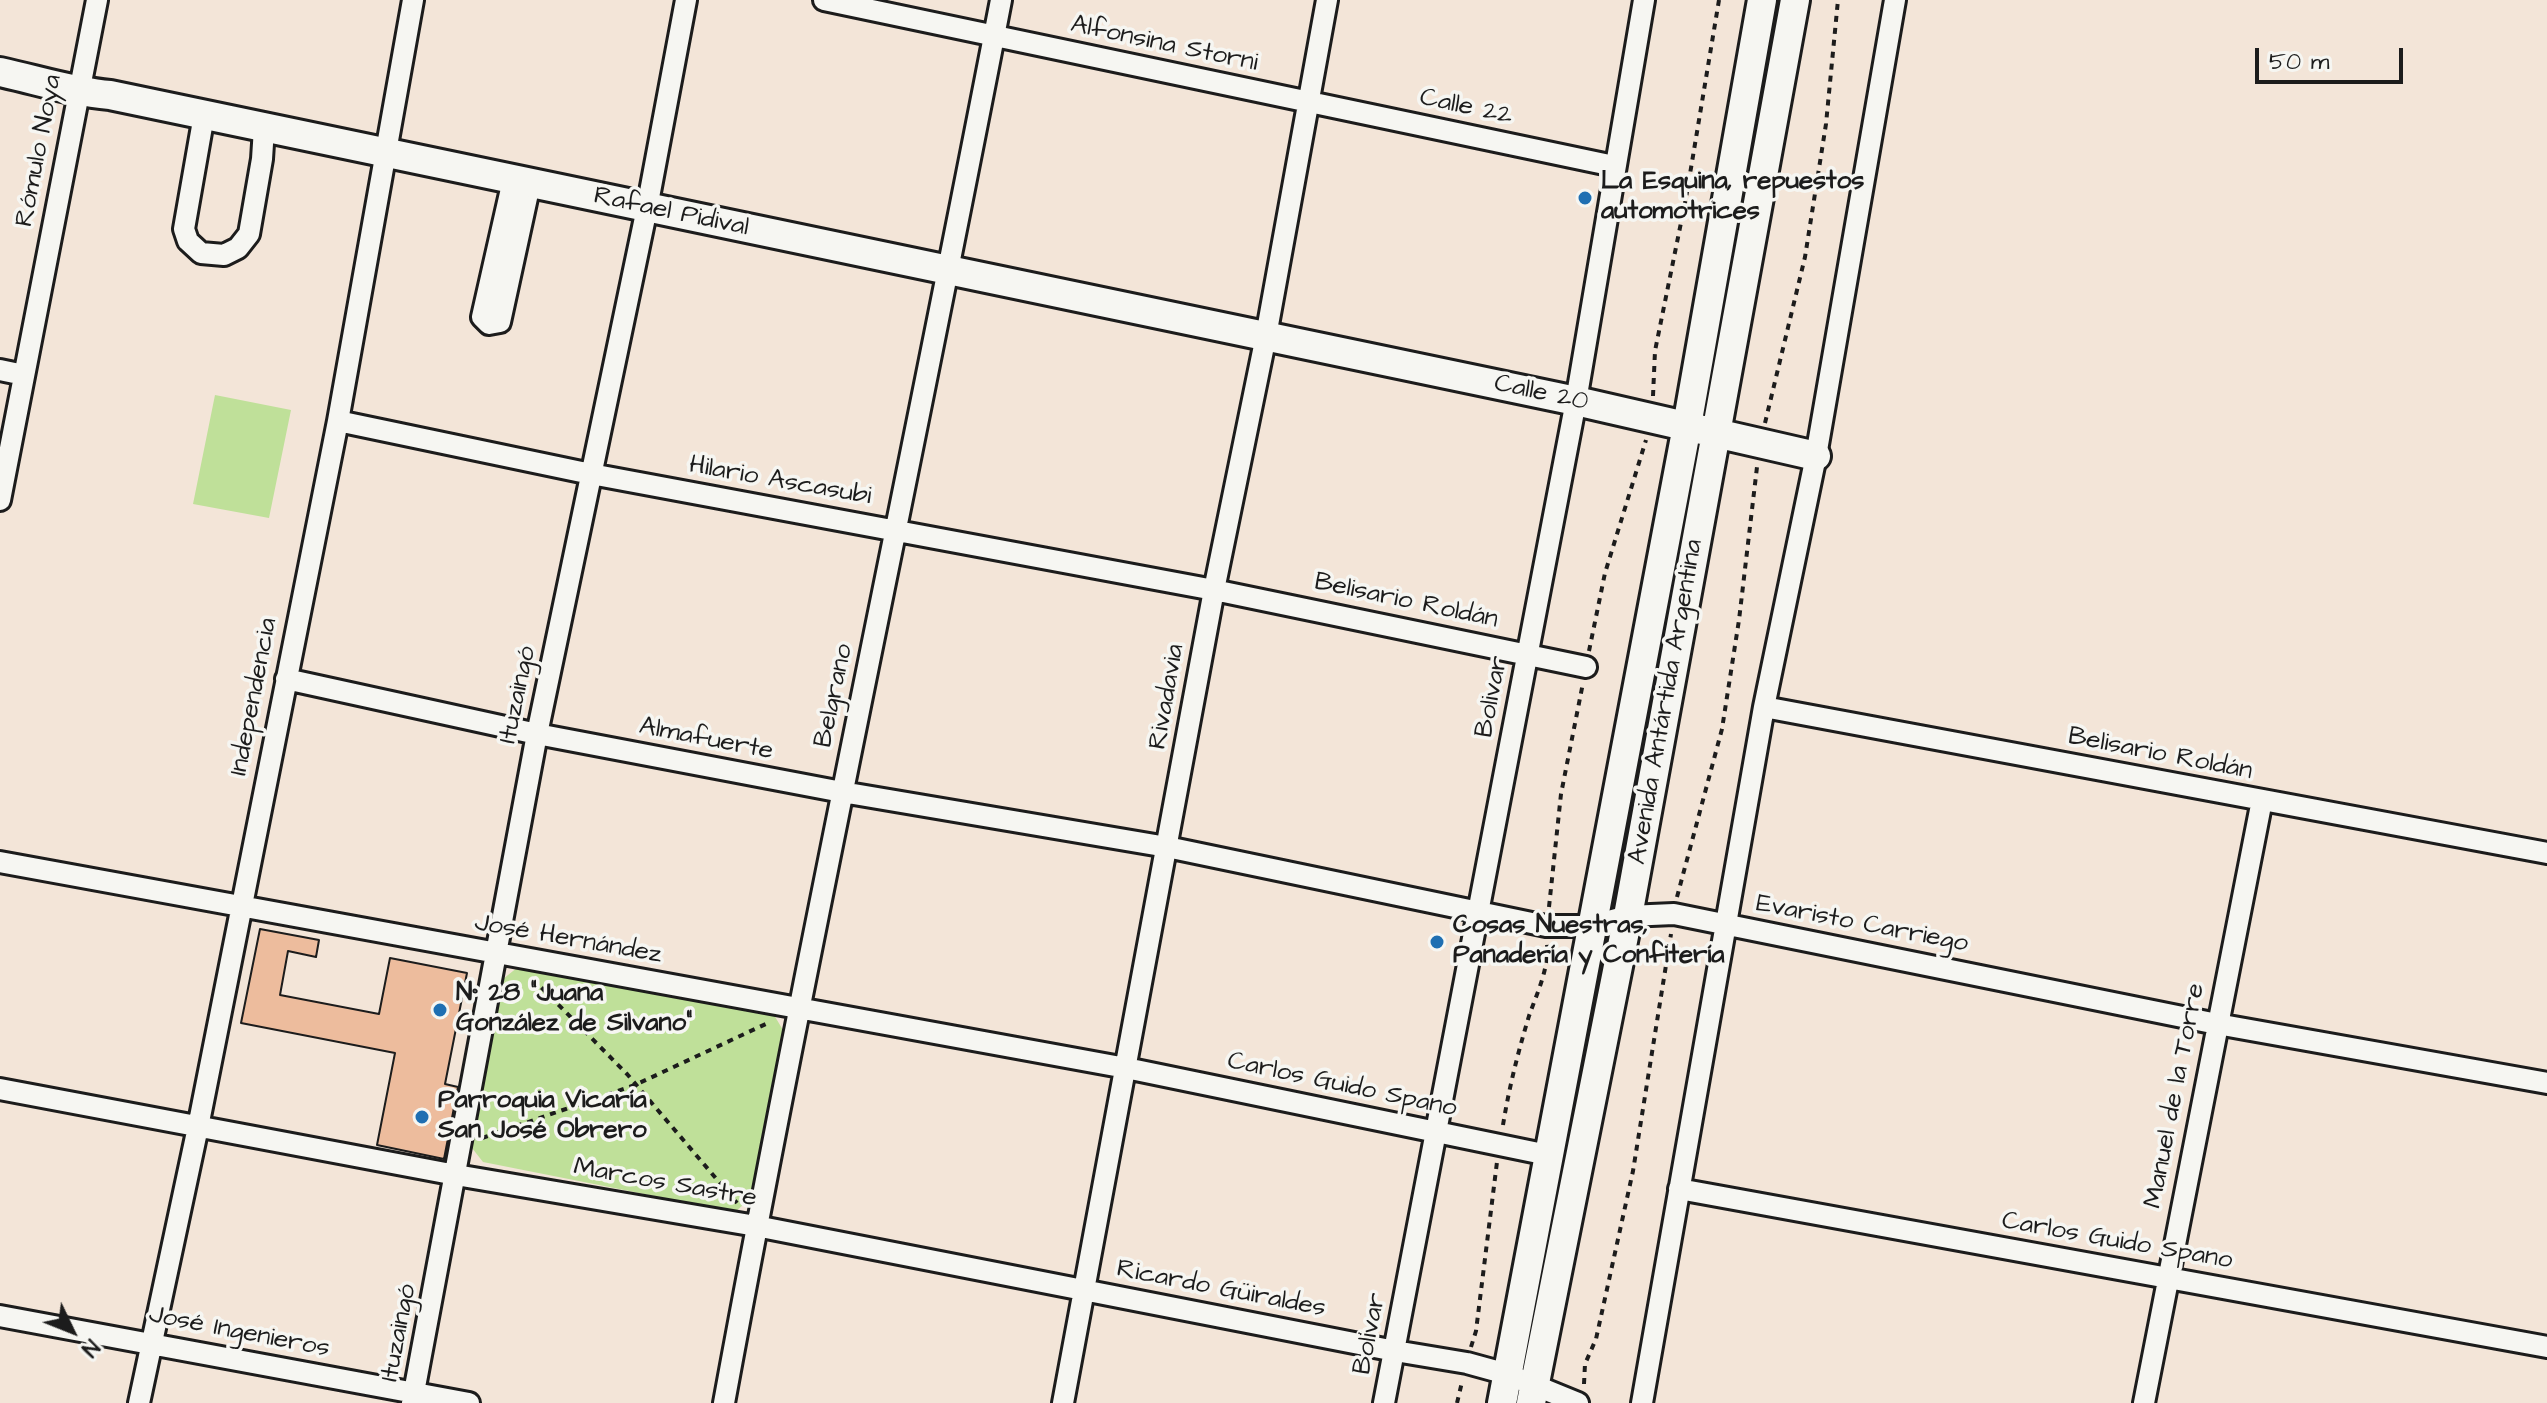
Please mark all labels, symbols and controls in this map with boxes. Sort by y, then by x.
street label: Alfonsina Storni [1068,10,1260,80]
scale bar [2259,32,2407,82]
text: 50 m [2269,45,2329,79]
street label: Rómulo Noya [10,72,70,230]
street label: Calle 22 [1417,83,1515,133]
place label: La Esquina, repuestos automotrices [1601,167,1864,228]
street label: Rafael Pidival [591,181,751,245]
marker: La Esquina, repuestos automotrices [1576,189,1594,207]
street label: Calle 20 [1491,369,1591,419]
street label: Hilario Ascasubi [686,451,874,513]
street label: Avenida Antártida Argentina [1623,537,1711,867]
street label: Belisario Roldán [1311,567,1501,637]
street label: Independencia [224,616,286,778]
street label: Belgrano [809,641,861,751]
street label: Rivadavia [1143,642,1193,752]
street label: Ituzaingó [493,643,545,747]
street label: Bolivar [1470,654,1516,740]
street label: Almafuerte [636,712,776,768]
street label: Belisario Roldán [2065,722,2255,788]
street label: Evaristo Carriego [1753,889,1971,961]
street label: José Hernández [472,908,664,972]
place label: Cosas Nuestras, Panadería y Confitería [1453,911,1725,972]
marker: Cosas Nuestras, Panadería y Confitería [1428,933,1446,951]
place label: N° 28 "Juana González de Silvano" [456,979,692,1040]
street label: Manuel de la Torre [2139,981,2213,1211]
marker: N° 28 "Juana González de Silvano" [431,1001,449,1019]
street label: Carlos Guido Spano [1224,1046,1460,1126]
place label: Parroquia Vicaría San José Obrero [438,1086,647,1148]
marker: Parroquia Vicaría San José Obrero [413,1108,431,1126]
street label: Marcos Sastre [571,1153,759,1215]
street label: Carlos Guido Spano [1999,1206,2235,1278]
street label: Ricardo Güiraldes [1114,1254,1328,1326]
street label: Ituzaingó [375,1282,425,1384]
north arrow [32,1291,112,1371]
street label: Bolivar [1348,1291,1394,1377]
street label: José Ingenieros [146,1300,332,1366]
text: N [74,1332,106,1363]

